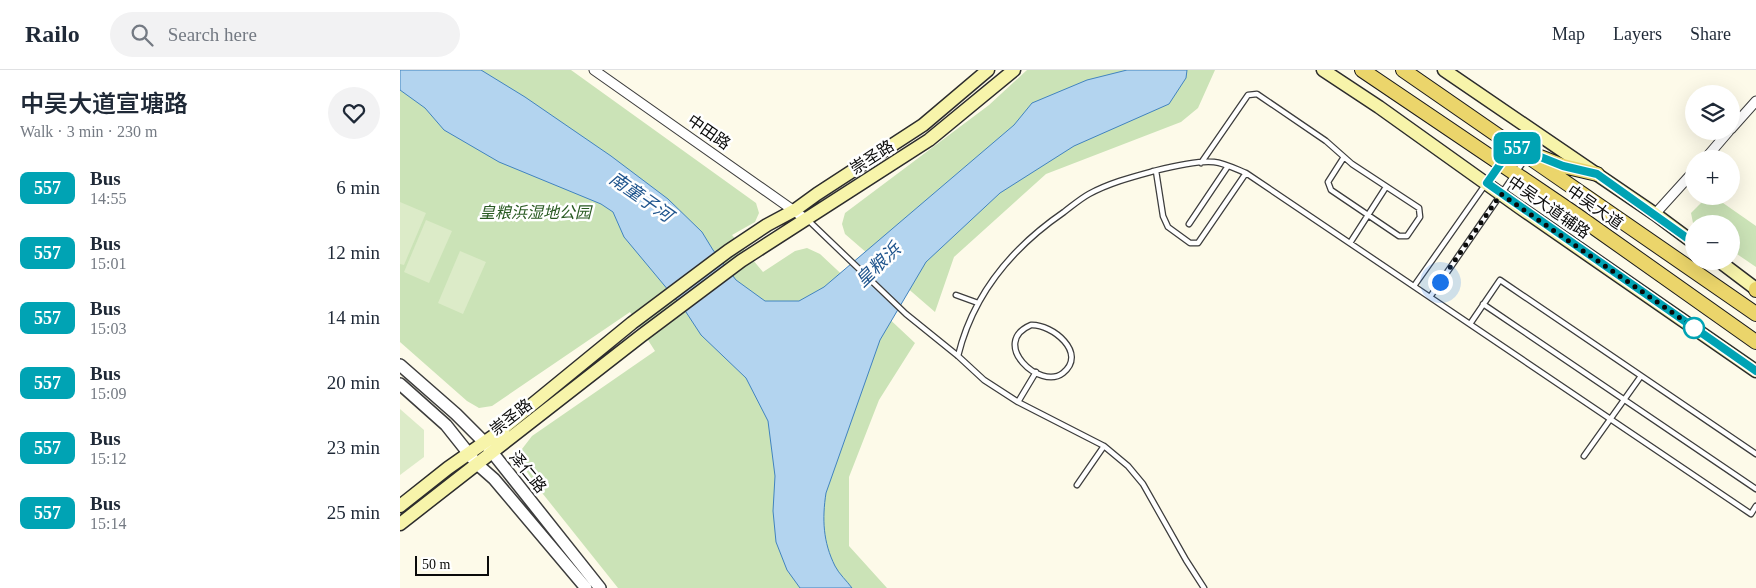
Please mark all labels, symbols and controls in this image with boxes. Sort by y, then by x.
search box [110,12,460,57]
text: Railo [25,21,80,47]
icon: search [128,21,156,49]
text: Search here [168,24,257,45]
text: Map [1552,24,1585,44]
text: Layers [1613,24,1662,44]
text: Share [1690,24,1731,44]
map controls [1685,85,1740,270]
button: layers [1685,85,1740,140]
button: heart [328,87,380,139]
text: 中吴大道宣塘路 [20,91,188,117]
street label: 中田路 [684,111,734,153]
text: Walk · 3 min · 230 m [20,123,157,140]
line badge: 557 [1488,132,1546,164]
street label: 崇圣路 [847,137,897,177]
text: 557 [1504,138,1531,158]
button: + [1685,150,1740,205]
text: Bus [90,168,121,189]
water label: 南童子河 [606,168,679,228]
street label: 中吴大道辅路 [1504,172,1594,242]
text: 6 min [336,177,380,198]
text: 557 [34,178,61,198]
street label: 中吴大道 [1563,181,1627,233]
text: 14:55 [90,190,126,207]
park label: 皇粮浜湿地公园 [479,204,593,221]
button: − [1685,215,1740,270]
text: Bus [90,233,121,254]
water label: 皇粮浜 [852,238,906,291]
text: 12 min [327,242,380,263]
text: 557 [34,243,61,263]
text: 15:01 [90,255,126,272]
your location [1428,270,1453,295]
text: Bus [90,298,121,319]
text: 14 min [327,307,380,328]
text: 557 [34,308,61,328]
unlabelled marker [1683,317,1705,339]
text: 15:03 [90,320,126,337]
text: Bus [90,363,121,384]
text: 20 min [327,372,380,393]
text: 557 [34,373,61,393]
text: 15:09 [90,385,126,402]
street label: 崇圣路 [487,396,535,438]
text: Bus [90,428,121,449]
text: 23 min [327,437,380,458]
text: 557 [34,438,61,458]
street label: 泽仁路 [506,448,550,496]
text: 15:12 [90,450,126,467]
text: Bus [90,493,121,514]
text: 25 min [327,502,380,523]
text: 557 [34,503,61,523]
text: 15:14 [90,515,126,532]
scale bar [415,553,489,576]
text: 50 m [422,557,450,572]

